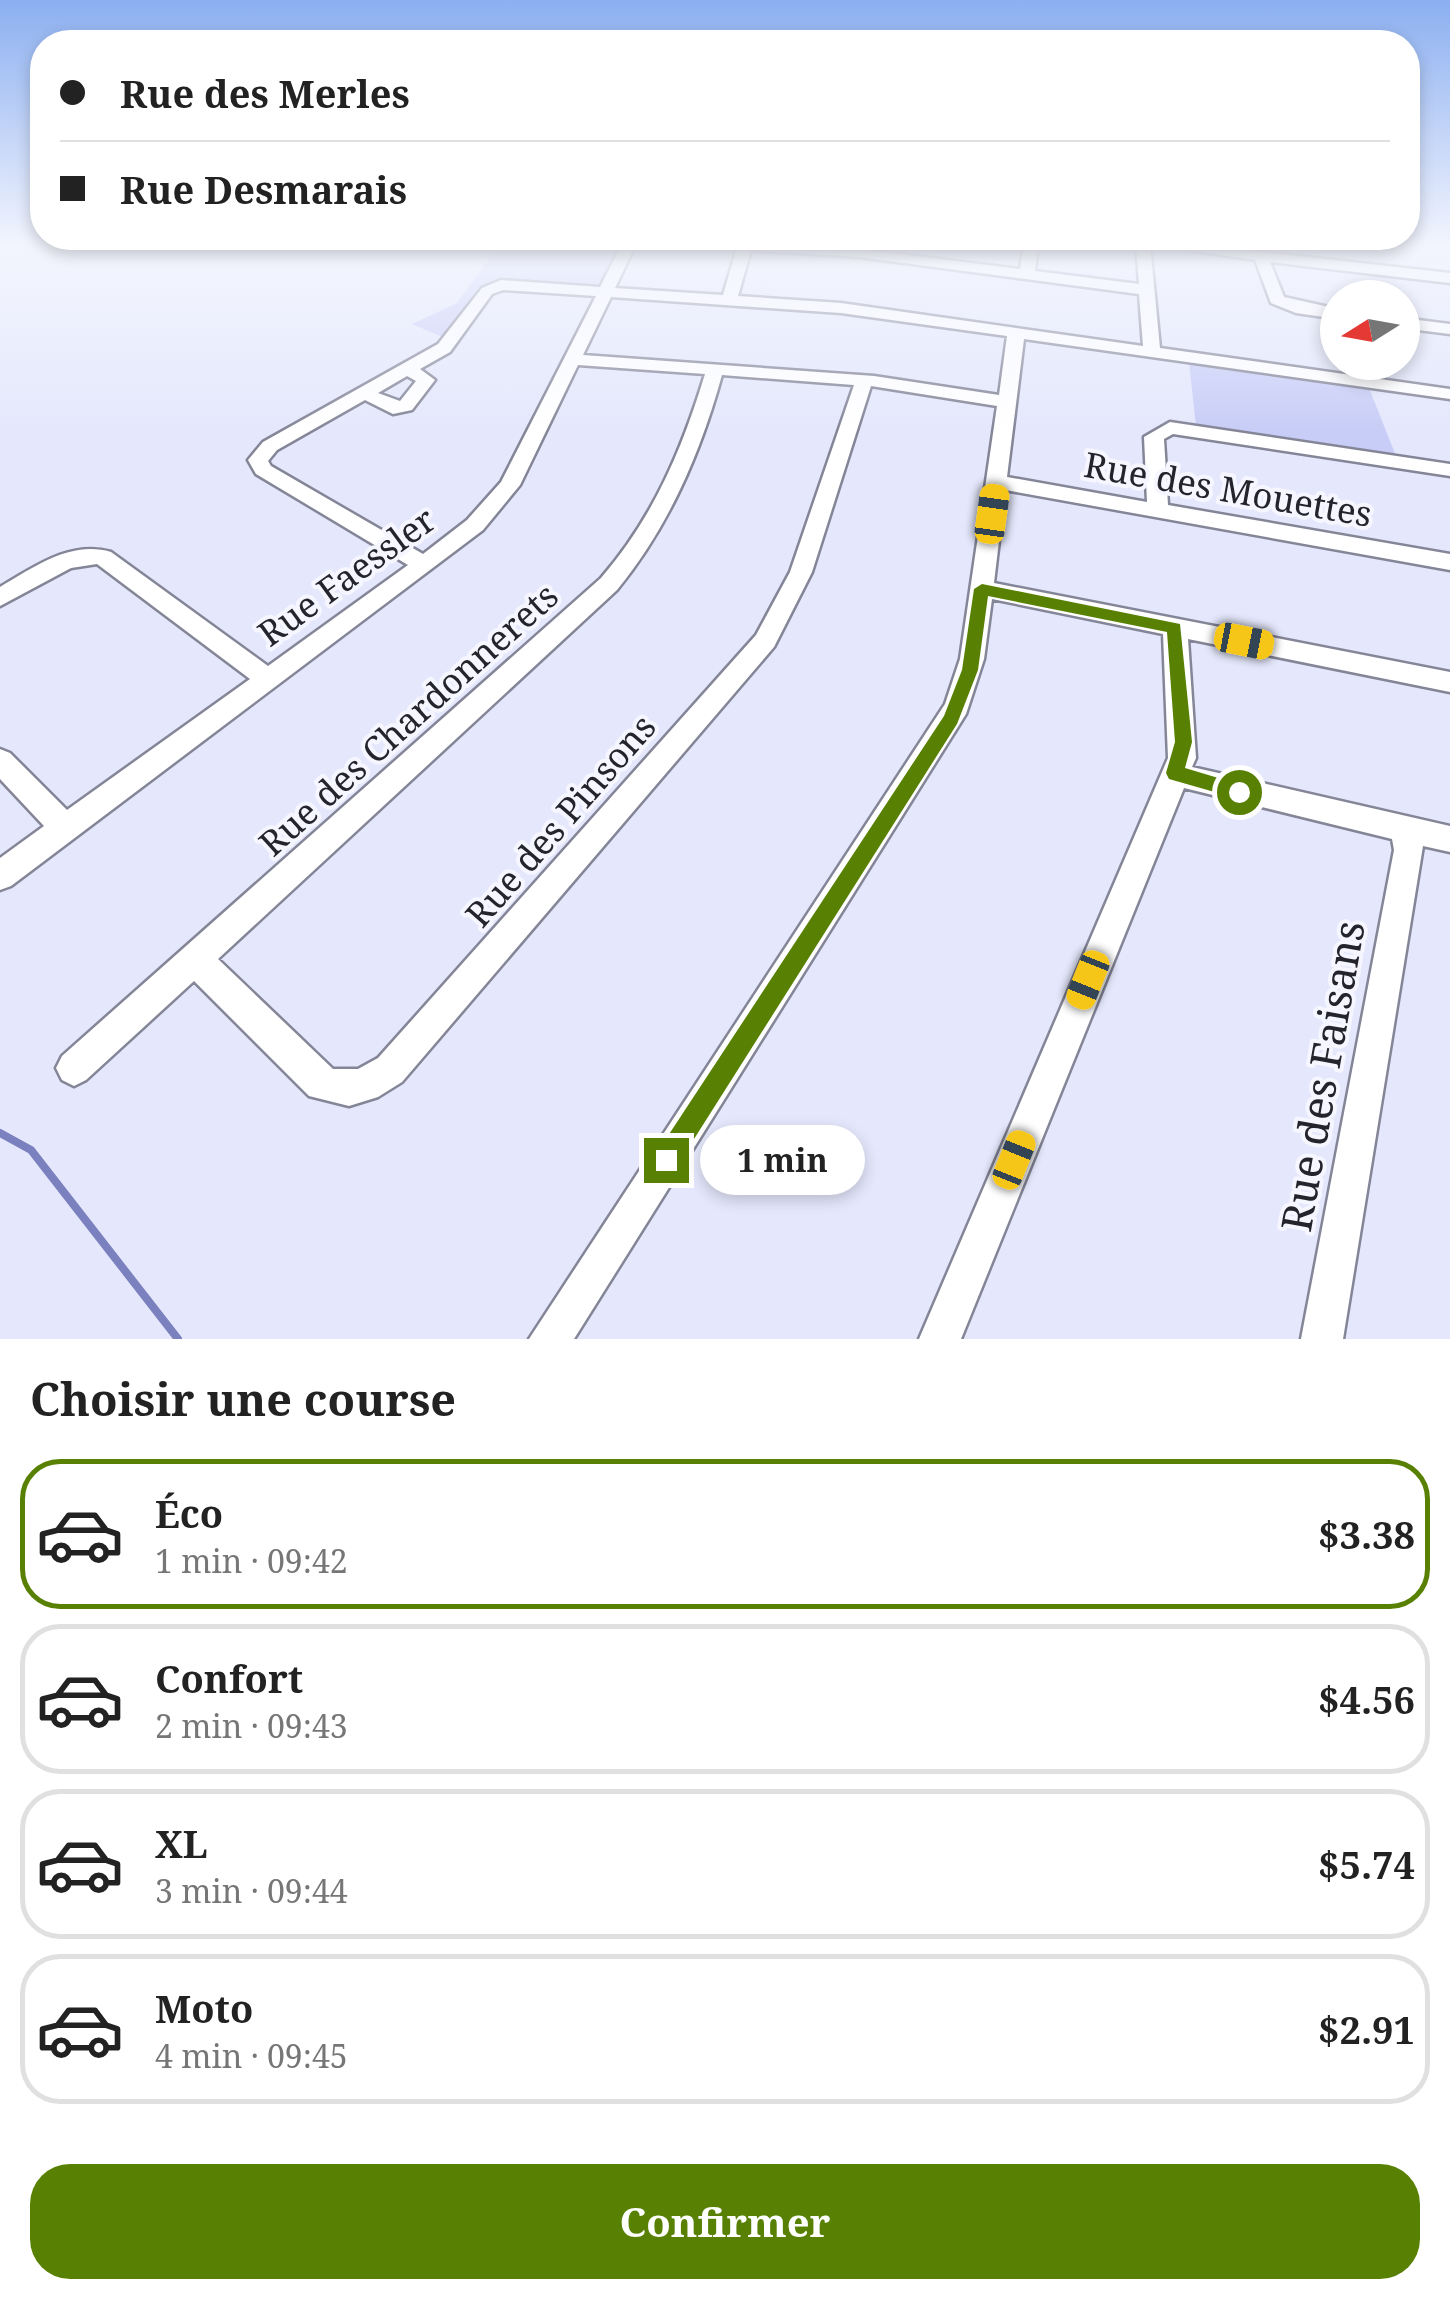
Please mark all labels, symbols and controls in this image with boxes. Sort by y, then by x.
text: Rue des Merles [120,67,410,119]
text: Rue Desmarais [120,163,407,215]
north arrow [1320,280,1420,380]
map controls [1320,280,1420,380]
street label: Rue des Mouettes [1081,440,1376,537]
car [973,482,1011,546]
street label: Rue Faessler [248,496,444,656]
street label: Rue des Chardonnerets [249,572,567,866]
car [1212,621,1276,661]
street label: Rue des Pinsons [454,704,665,936]
route start [1217,770,1262,815]
street label: Rue des Faisans [1266,916,1377,1236]
car [1063,947,1113,1013]
callout: 1 min [701,1125,866,1195]
car [989,1127,1039,1193]
route end [644,1138,689,1183]
text: 1 min [737,1138,828,1181]
text: Choisir une course [30,1368,456,1429]
text: Éco [155,1487,223,1539]
icon: car [35,1489,125,1579]
text: $3.38 [1318,1508,1415,1560]
text: 1 min · 09:42 [155,1539,348,1582]
text: Confort [155,1652,303,1704]
icon: car [35,1654,125,1744]
text: $4.56 [1318,1673,1415,1725]
text: 2 min · 09:43 [155,1704,348,1747]
text: XL [155,1817,208,1869]
icon: car [35,1819,125,1909]
text: $5.74 [1318,1838,1415,1890]
text: 3 min · 09:44 [155,1869,348,1912]
text: Moto [155,1982,253,2034]
icon: car [35,1984,125,2074]
text: $2.91 [1318,2003,1415,2055]
text: 4 min · 09:45 [155,2034,348,2077]
button: Confirmer [30,2164,1420,2279]

